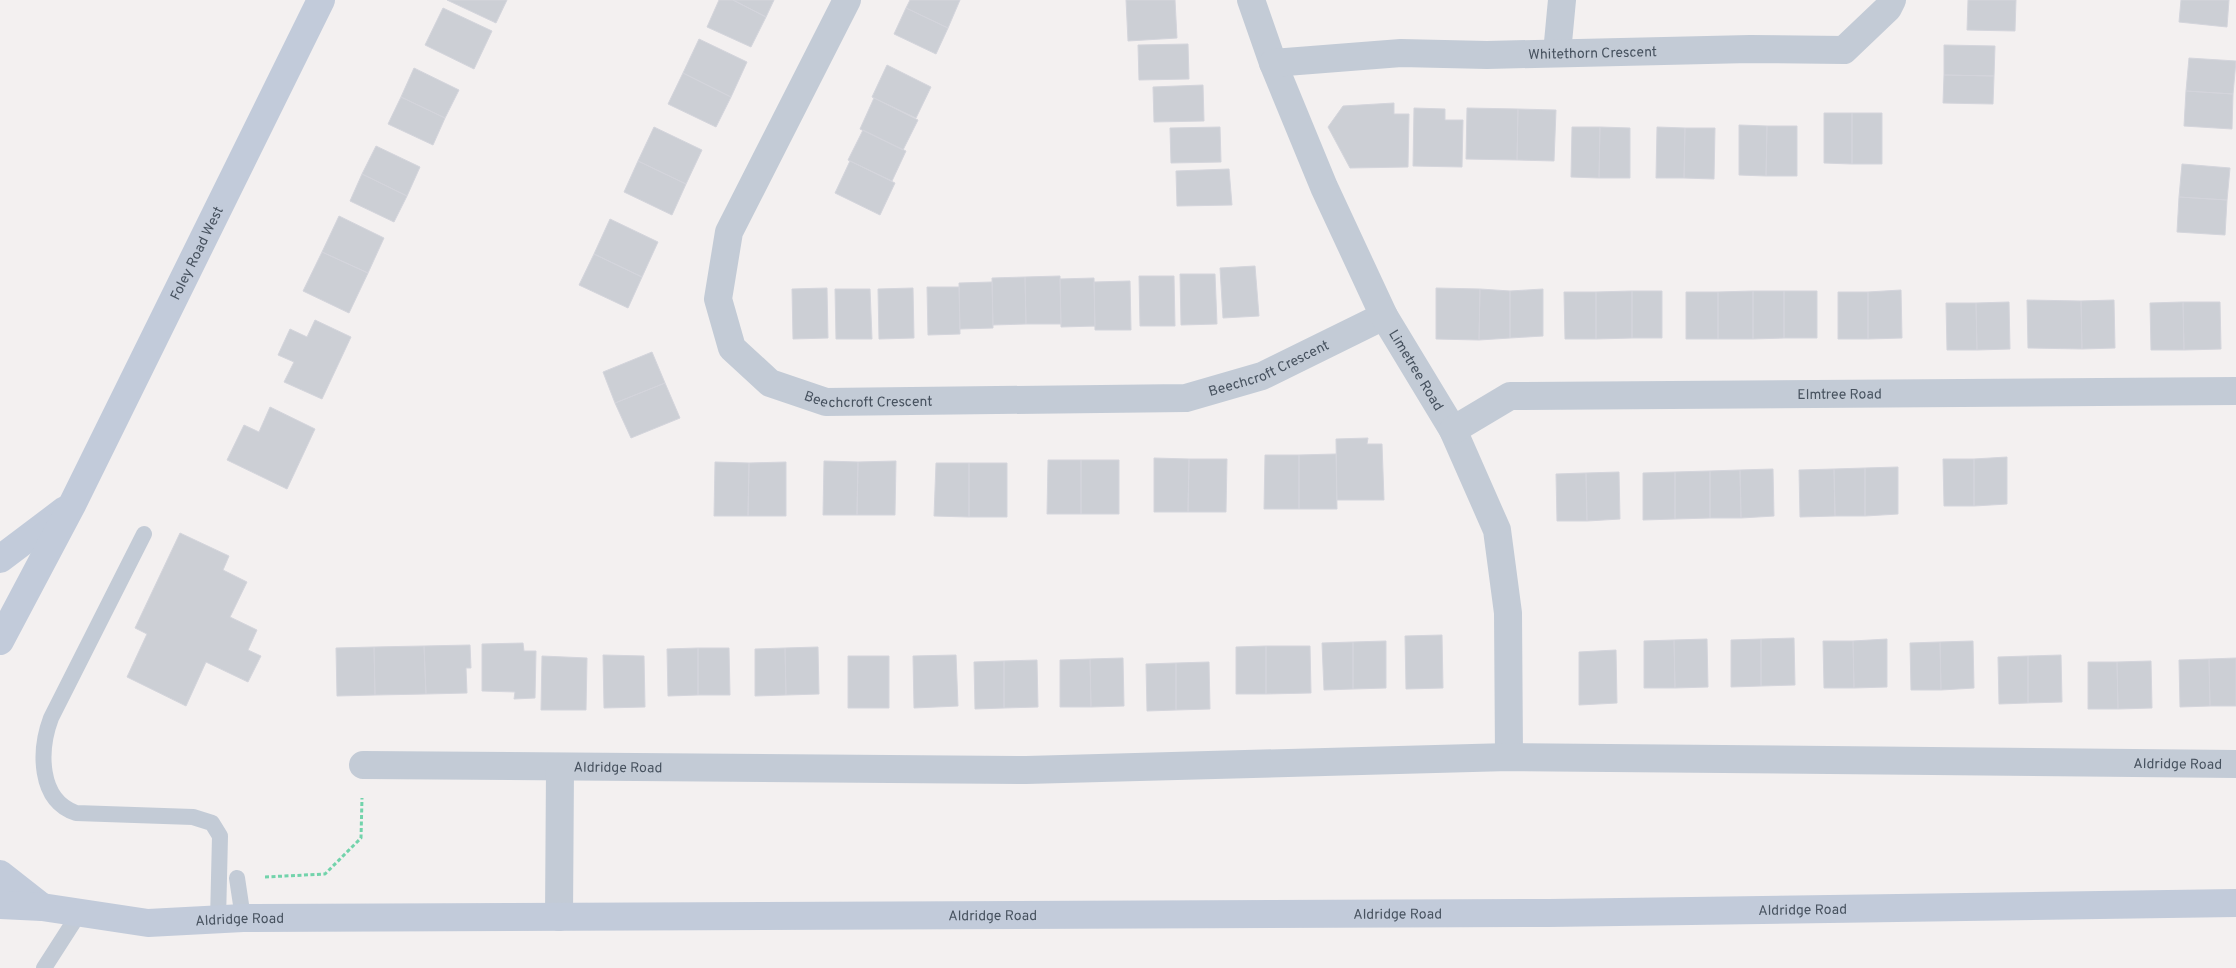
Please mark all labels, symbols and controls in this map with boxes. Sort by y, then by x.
street label: Whitethorn Crescent [1528,44,1657,64]
street label: Foley Road West [167,204,228,303]
street label: Limetree Road [1384,327,1446,414]
street label: Beechcroft Crescent [1207,337,1332,401]
street label: Elmtree Road [1797,386,1882,404]
street label: Beechcroft Crescent [802,388,933,412]
street label: Aldridge Road [2133,756,2222,774]
street label: Aldridge Road [573,760,663,777]
street label: Aldridge Road [1758,902,1847,920]
street label: Aldridge Road [1353,906,1442,924]
street label: Aldridge Road [948,908,1037,925]
street label: Aldridge Road [195,911,284,931]

